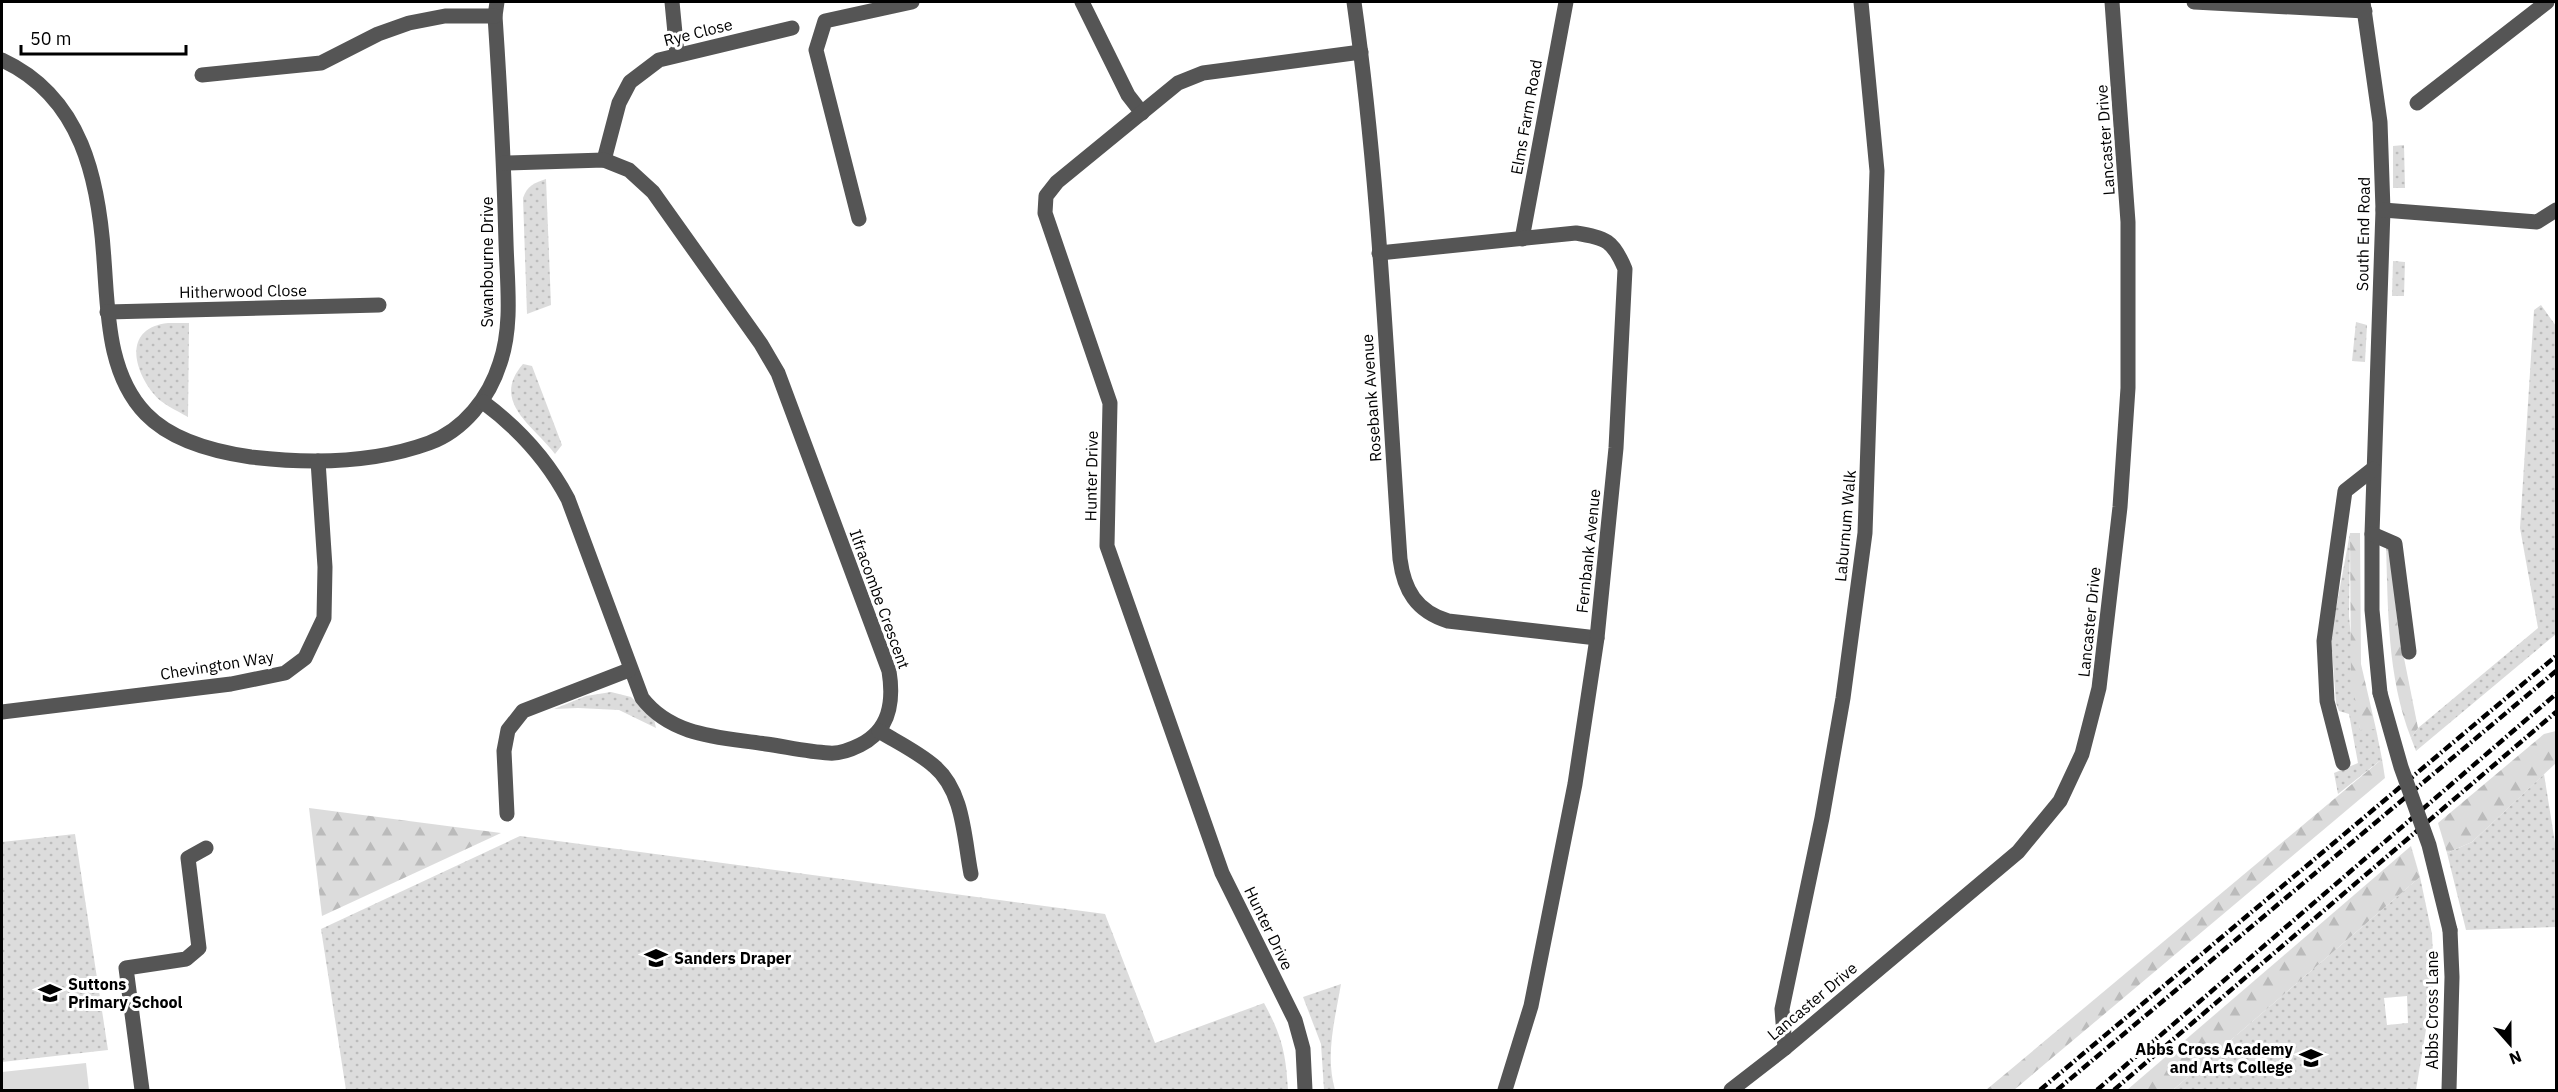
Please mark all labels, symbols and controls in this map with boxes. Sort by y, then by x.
street label: Rye Close [661,14,735,50]
scale bar [21,18,186,56]
text: 50 m [30,27,72,50]
street label: Elms Farm Road [1506,58,1546,176]
street label: Lancaster Drive [2091,84,2119,196]
street label: South End Road [2352,177,2374,291]
street label: Swanbourne Drive [477,196,497,328]
street label: Hitherwood Close [179,280,307,302]
street label: Rosebank Avenue [1357,333,1385,463]
street label: Hunter Drive [1080,430,1102,521]
street label: Laburnum Walk [1830,469,1860,583]
street label: Fernbank Avenue [1572,488,1604,614]
street label: Ilfracombe Crescent [846,527,914,671]
street label: Lancaster Drive [2073,566,2105,678]
street label: Chevington Way [159,646,275,684]
street label: Hunter Drive [1240,883,1298,973]
school or university icon: Sanders Draper [643,945,669,971]
place label: Sanders Draper [674,948,792,968]
street label: Abbs Cross Lane [2422,950,2442,1069]
street label: Lancaster Drive [1763,958,1861,1044]
place label: Suttons Primary School [68,974,183,1012]
school or university icon: Suttons Primary School [37,980,63,1006]
north arrow [2480,1014,2540,1074]
place label: Abbs Cross Academy and Arts College [2135,1039,2293,1077]
school or university icon: Abbs Cross Academy and Arts College [2298,1045,2324,1071]
text: N [2506,1047,2524,1069]

